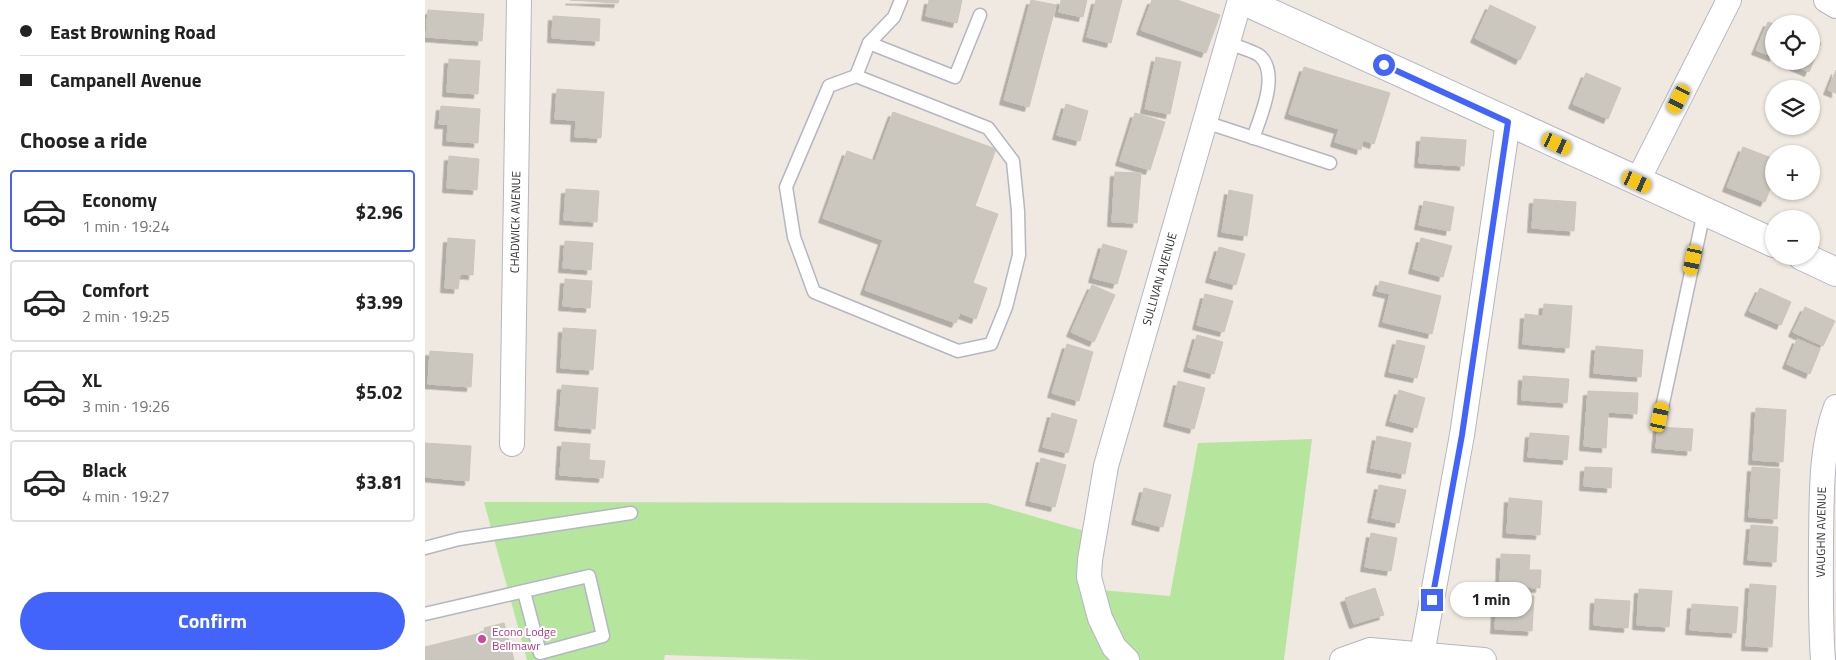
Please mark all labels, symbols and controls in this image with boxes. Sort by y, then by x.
map controls [1765,15,1820,265]
button: locate [1765,15,1820,70]
text: East Browning Road [50,17,216,46]
route start [1373,54,1395,76]
text: Campanell Avenue [50,65,202,94]
button: layers [1765,80,1820,135]
car [1665,82,1692,116]
text: Choose a ride [20,123,147,157]
car [1540,131,1573,157]
button: + [1765,145,1820,200]
car [1620,169,1653,195]
street label: CHADWICK AVENUE [505,170,525,273]
text: Economy [82,185,157,214]
icon: car [22,189,67,234]
text: $2.96 [356,197,403,226]
button: − [1765,210,1820,265]
text: 1 min · 19:24 [82,214,170,238]
street label: SULLIVAN AVENUE [1137,230,1182,328]
car [1682,244,1703,276]
text: Comfort [82,275,149,304]
icon: car [22,279,67,324]
text: $3.99 [356,287,403,316]
text: 2 min · 19:25 [82,304,170,328]
text: XL [82,365,102,394]
icon: car [22,369,67,414]
text: $5.02 [356,377,403,406]
text: 3 min · 19:26 [82,394,170,418]
car [1649,401,1670,433]
text: Black [82,455,127,484]
icon: car [22,459,67,504]
text: $3.81 [356,467,403,496]
text: 4 min · 19:27 [82,484,170,508]
street label: VAUGHN AVENUE [1811,486,1831,577]
callout: 1 min [1449,582,1532,618]
text: 1 min [1472,587,1510,611]
route end [1421,589,1443,611]
button: Confirm [20,592,405,650]
place label: Econo Lodge Bellmawr [492,622,556,655]
marker: Econo Lodge Bellmawr [476,633,488,645]

